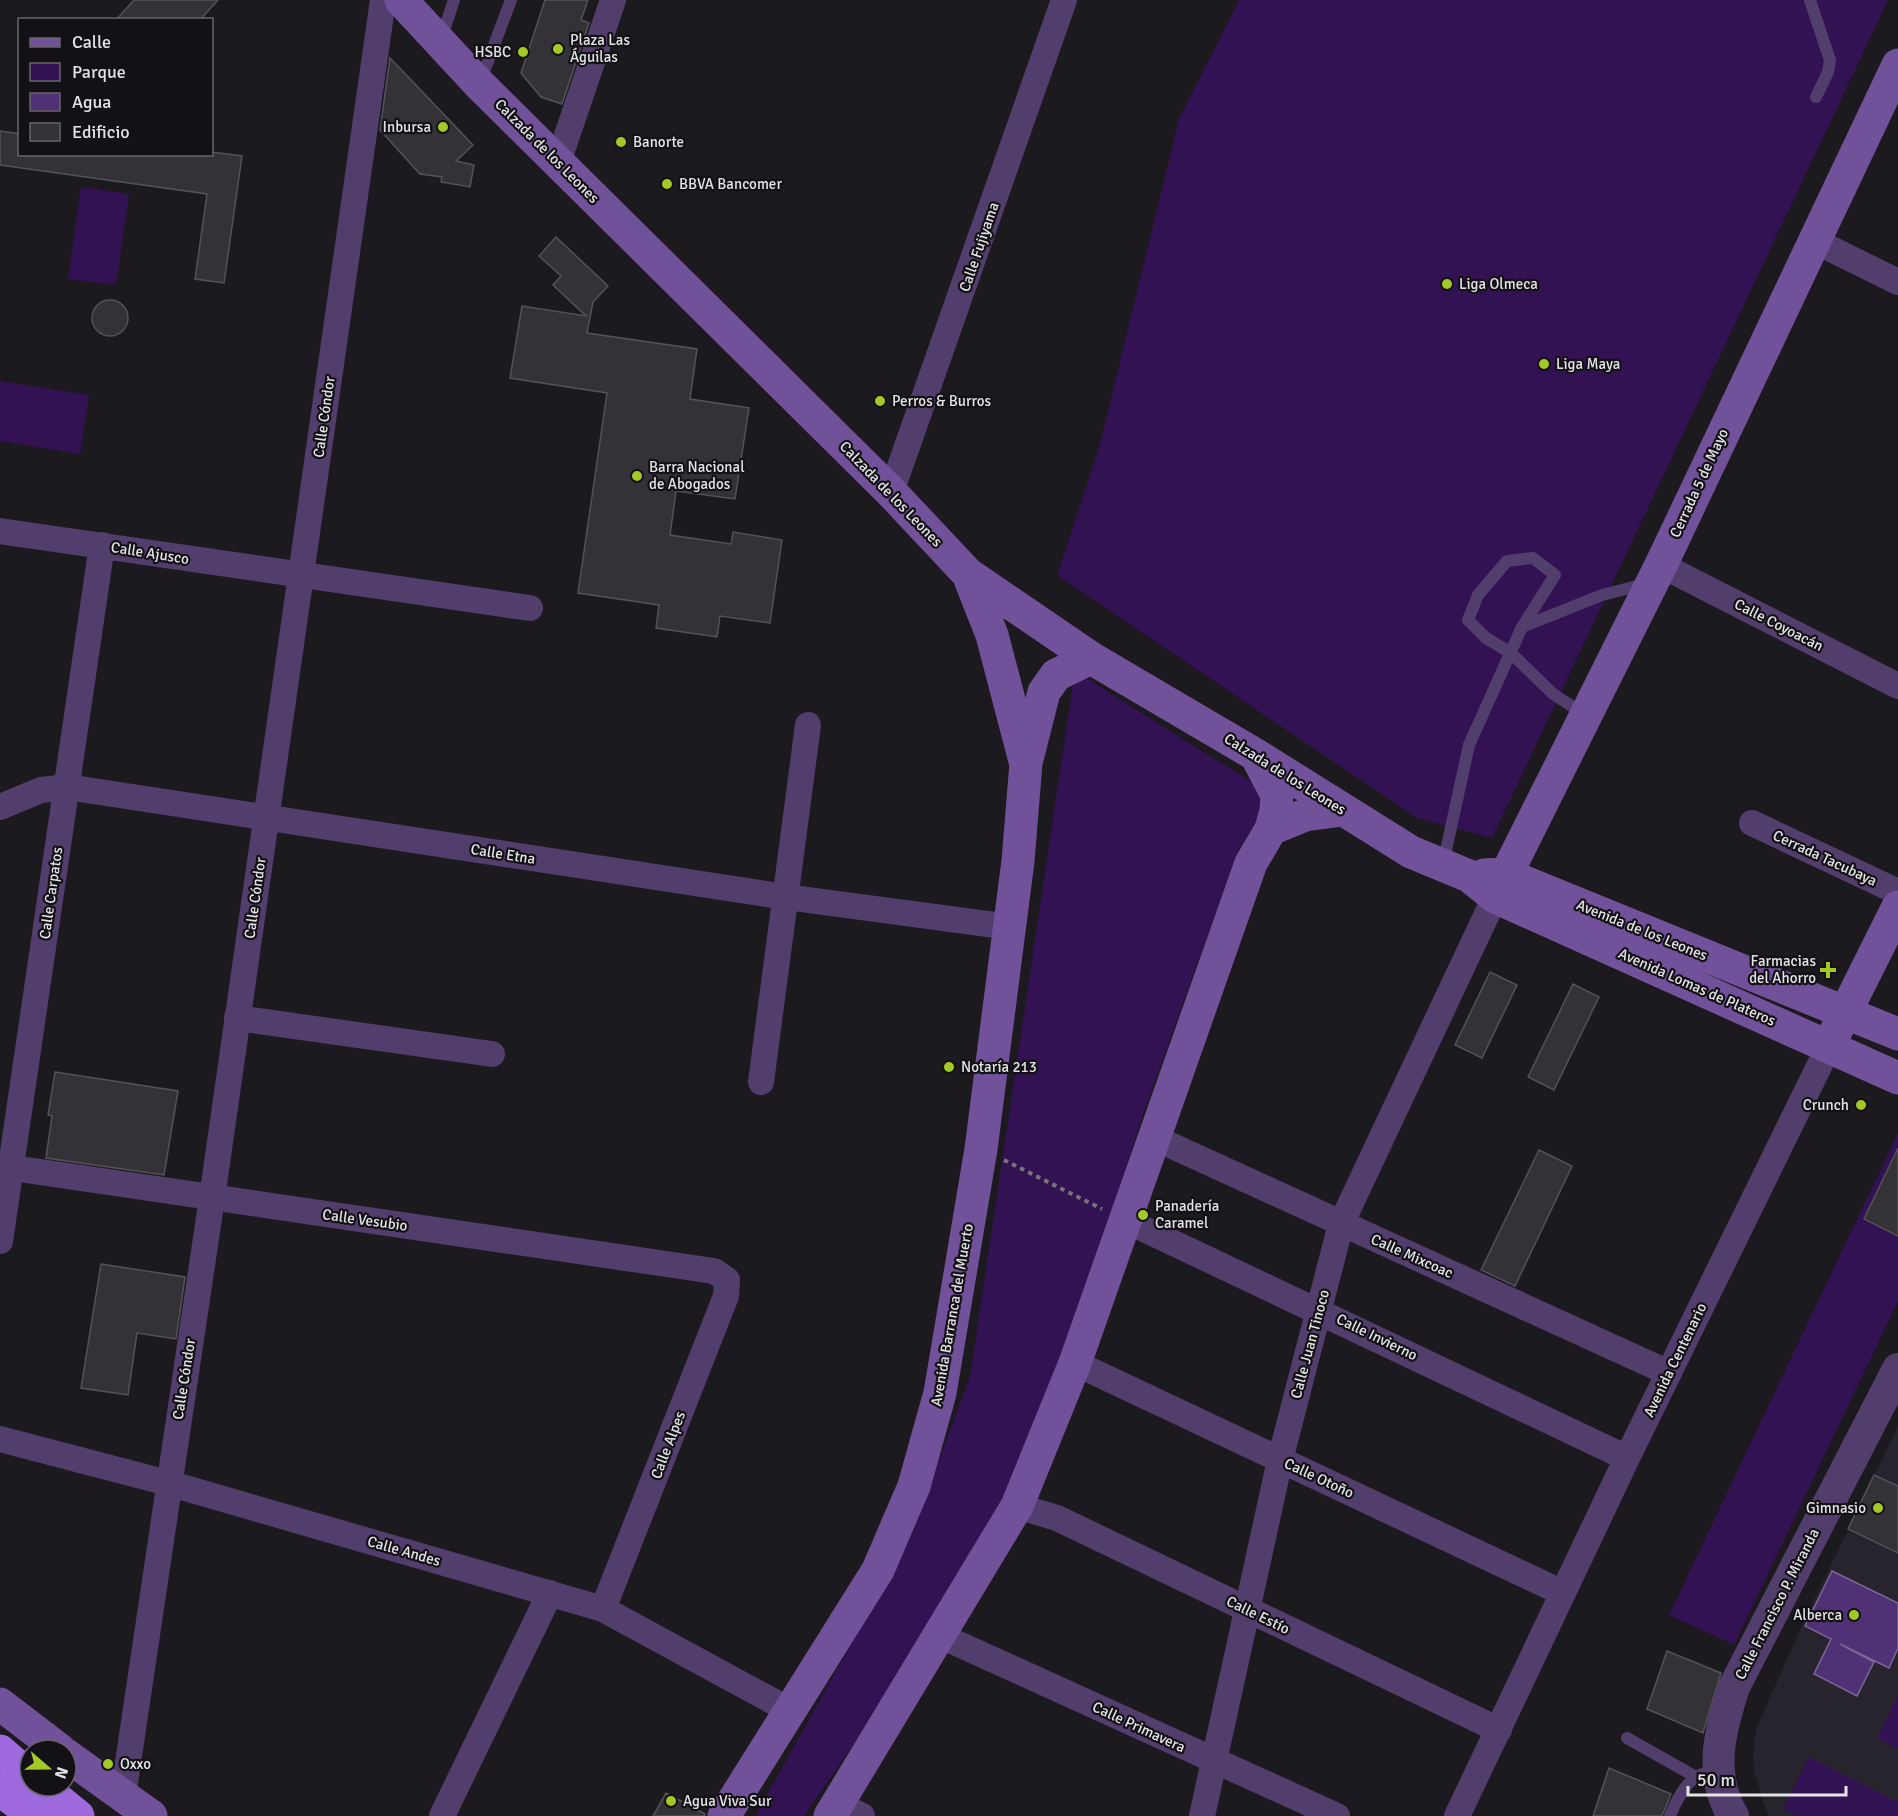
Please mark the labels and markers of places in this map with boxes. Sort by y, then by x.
place label: Plaza Las Águilas [570,31,630,66]
marker: Plaza Las Águilas [551,42,565,56]
place label: HSBC [475,43,511,61]
marker: HSBC [516,45,530,59]
place label: Inbursa [383,118,431,136]
marker: Inbursa [436,120,450,134]
place label: Banorte [633,133,684,151]
marker: Banorte [614,135,628,149]
place label: BBVA Bancomer [679,175,782,193]
marker: BBVA Bancomer [660,177,674,191]
place label: Liga Olmeca [1459,275,1538,293]
marker: Liga Olmeca [1440,277,1454,291]
place label: Liga Maya [1556,355,1620,373]
marker: Liga Maya [1537,357,1551,371]
place label: Perros & Burros [892,392,991,410]
marker: Perros & Burros [873,394,887,408]
place label: Barra Nacional de Abogados [649,458,745,493]
marker: Barra Nacional de Abogados [630,469,644,483]
place label: Farmacias del Ahorro [1749,952,1816,987]
marker: Farmacias del Ahorro [1821,963,1835,977]
place label: Notaría 213 [961,1058,1037,1076]
marker: Notaría 213 [942,1060,956,1074]
place label: Crunch [1803,1096,1849,1114]
marker: Crunch [1854,1098,1868,1112]
place label: Panadería Caramel [1155,1197,1219,1232]
marker: Panadería Caramel [1136,1208,1150,1222]
place label: Gimnasio [1806,1499,1866,1517]
marker: Gimnasio [1871,1501,1885,1515]
place label: Alberca [1793,1606,1842,1624]
marker: Alberca [1847,1608,1861,1622]
place label: Oxxo [120,1755,151,1773]
marker: Oxxo [101,1757,115,1771]
place label: Agua Viva Sur [683,1792,772,1810]
marker: Agua Viva Sur [664,1794,678,1808]

